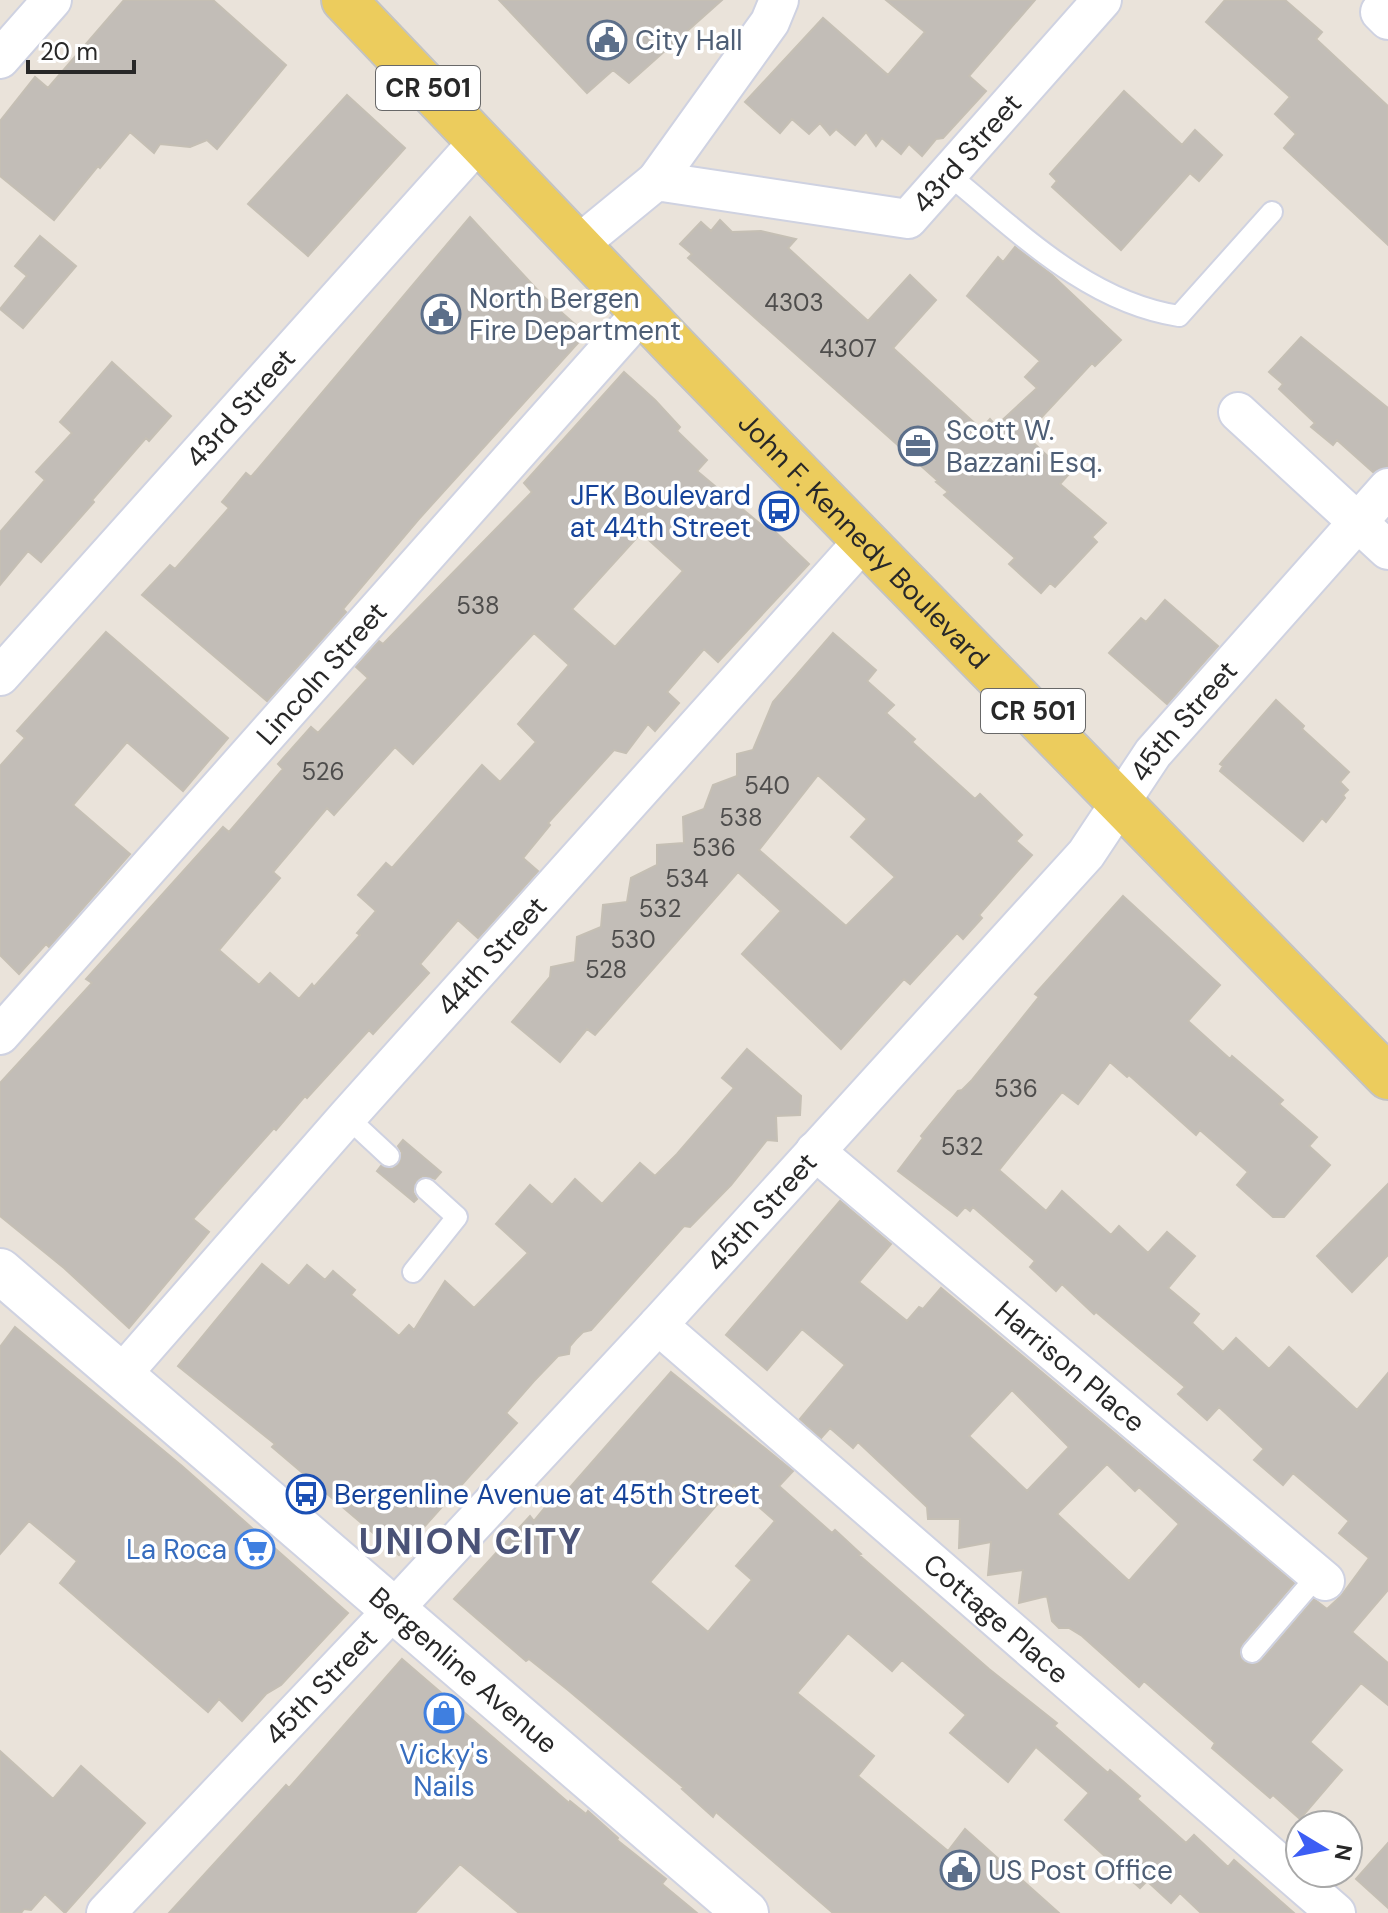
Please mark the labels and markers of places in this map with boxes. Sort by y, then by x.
public building icon: City Hall [586,19,628,61]
place label: City Hall [635,22,743,59]
place label: North Bergen Fire Department [469,280,681,349]
public building icon: North Bergen Fire Department [420,293,462,335]
place label: Scott W. Bazzani Esq. [946,412,1102,481]
office icon: Scott W. Bazzani Esq. [897,425,939,467]
place label: JFK Boulevard at 44th Street [570,477,751,546]
bus stop icon: JFK Boulevard at 44th Street [758,490,800,532]
bus stop icon: Bergenline Avenue at 45th Street [285,1473,327,1515]
place label: Bergenline Avenue at 45th Street [334,1476,760,1513]
supermarket icon: La Roca [234,1528,276,1570]
place label: La Roca [126,1531,227,1568]
shop icon: Vicky's Nails [423,1692,465,1734]
place label: Vicky's Nails [399,1736,489,1805]
public building icon: US Post Office [939,1849,981,1891]
place label: US Post Office [988,1852,1173,1889]

